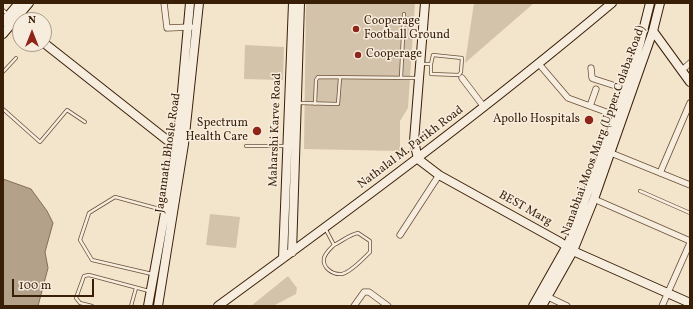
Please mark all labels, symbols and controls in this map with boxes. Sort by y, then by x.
north arrow [12,12,52,52]
text: N [28,13,36,28]
place label: Cooperage Football Ground [364,15,450,43]
marker: Cooperage Football Ground [351,24,361,34]
street label: Nanabhai Moos Marg (Upper Colaba Road) [559,24,649,238]
place label: Cooperage [366,48,422,62]
marker: Cooperage [353,50,363,60]
street label: Maharshi Karve Road [267,73,285,187]
street label: Jagannath Bhosle Road [153,92,185,214]
street label: Nathalal M. Parikh Road [355,104,467,192]
place label: Apollo Hospitals [493,113,580,127]
marker: Apollo Hospitals [583,114,595,126]
place label: Spectrum Health Care [185,117,248,145]
marker: Spectrum Health Care [251,125,263,137]
street label: BEST Marg [496,189,554,229]
scale bar [14,271,96,297]
text: 100 m [19,278,51,294]

